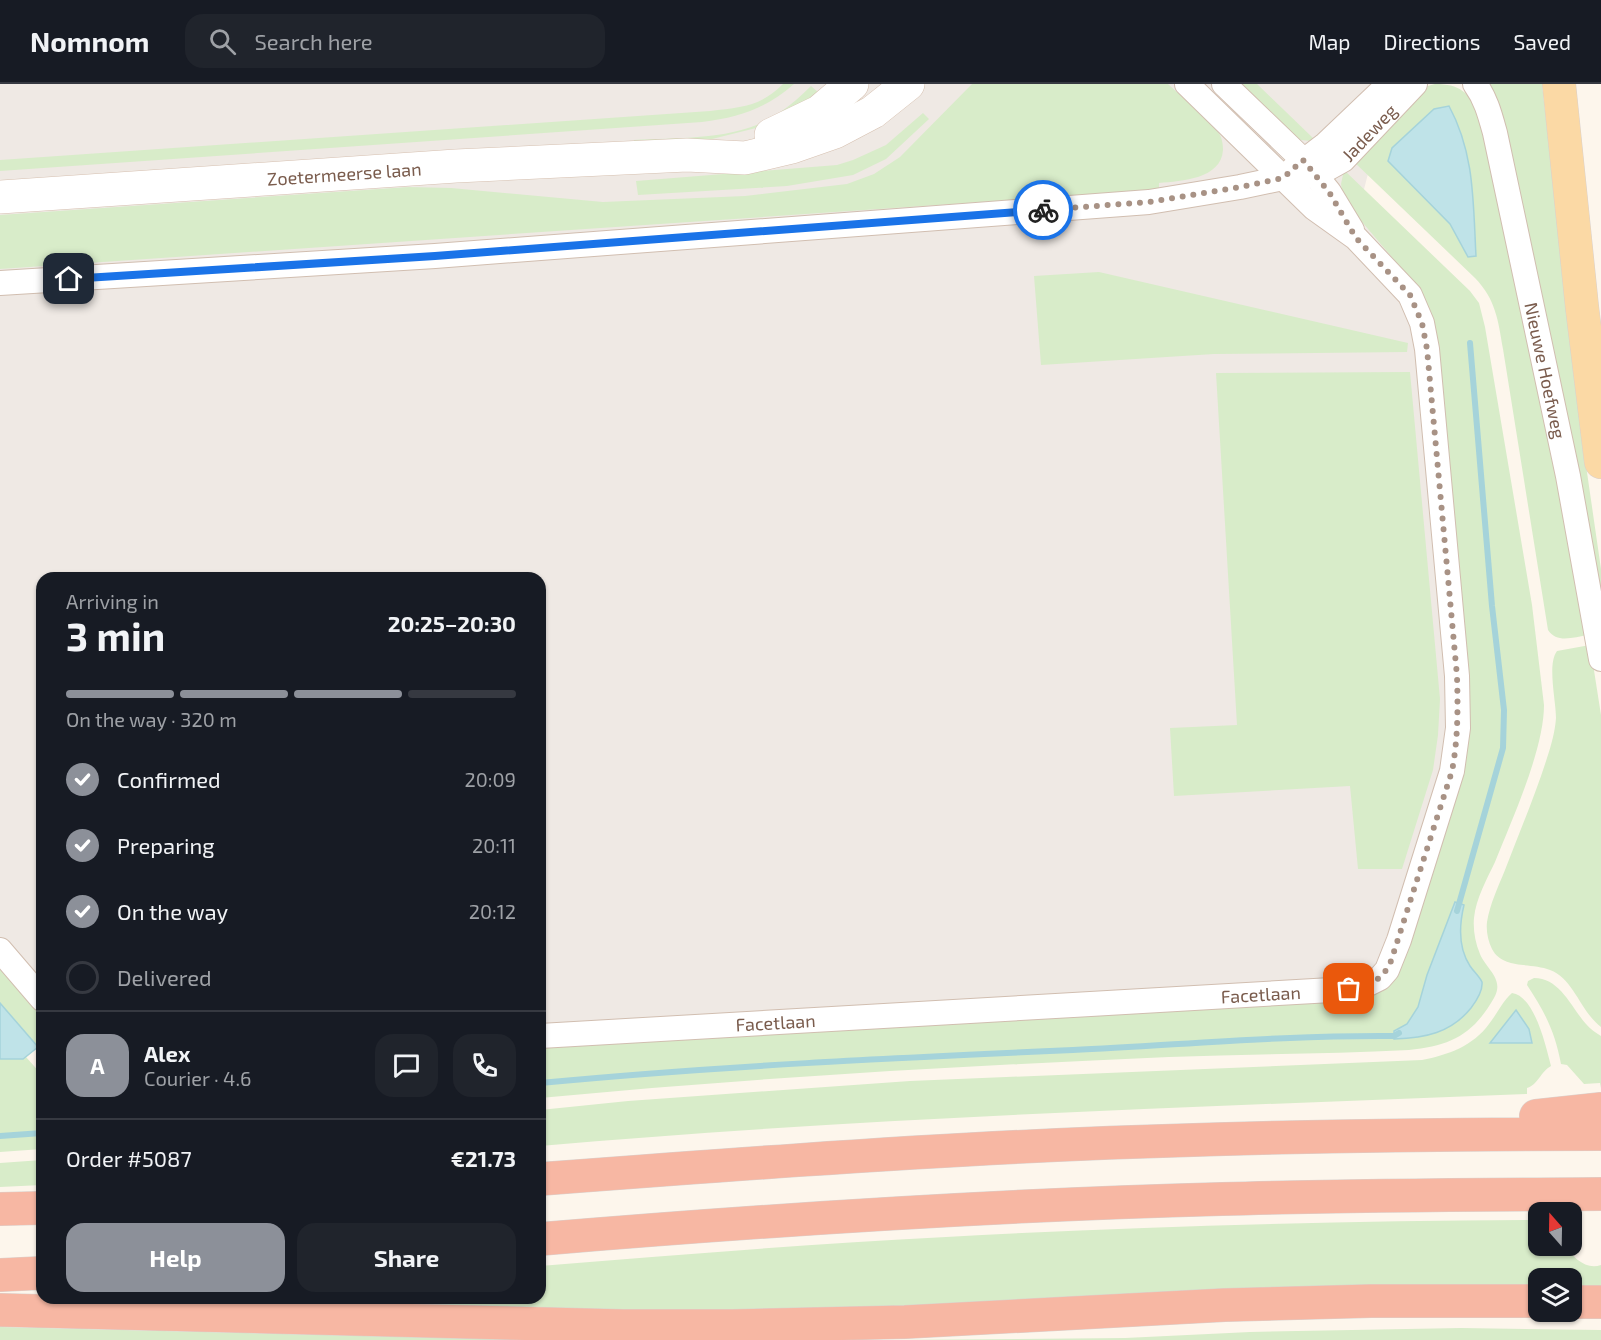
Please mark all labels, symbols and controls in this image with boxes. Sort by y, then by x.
search box [185,14,605,68]
text: Nomnom [30,24,149,58]
icon: search [206,25,239,58]
text: Search here [254,28,373,54]
text: Map [1308,29,1351,54]
text: Directions [1384,29,1480,54]
text: Saved [1513,29,1571,54]
street label: Jadeweg [1337,99,1401,166]
street label: Zoetermeerse laan [266,157,422,190]
courier [1013,180,1073,240]
icon: bike [1027,194,1060,227]
pin [43,253,94,304]
icon: home [52,262,85,295]
street label: Nieuwe Hoefweg [1520,300,1571,441]
text: Arriving in [66,589,159,613]
text: 20:25–20:30 [388,610,516,636]
text: 3 min [66,612,165,659]
text: On the way · 320 m [66,707,237,731]
icon: check [66,763,99,796]
text: Confirmed [117,766,221,792]
text: 20:09 [464,767,516,791]
icon: check [66,829,99,862]
text: Preparing [117,832,215,858]
text: 20:11 [472,833,516,857]
icon: check [66,895,99,928]
text: On the way [117,898,228,924]
text: 20:12 [469,899,516,923]
pin [1323,963,1374,1014]
text: Delivered [117,964,212,990]
icon: bag [1332,972,1365,1005]
street label: Facetlaan [1220,981,1301,1007]
street label: Facetlaan [735,1009,816,1036]
button: chat [375,1034,438,1097]
button: phone [453,1034,516,1097]
text: Alex [144,1040,190,1066]
text: A [90,1052,105,1078]
text: Courier · 4.6 [144,1066,251,1090]
text: Order #5087 [66,1145,192,1171]
text: €21.73 [451,1145,516,1171]
north arrow [1528,1202,1582,1256]
map controls [1528,1202,1582,1322]
button: Help [66,1223,285,1292]
button: Share [297,1223,516,1292]
button: layers [1528,1268,1582,1322]

